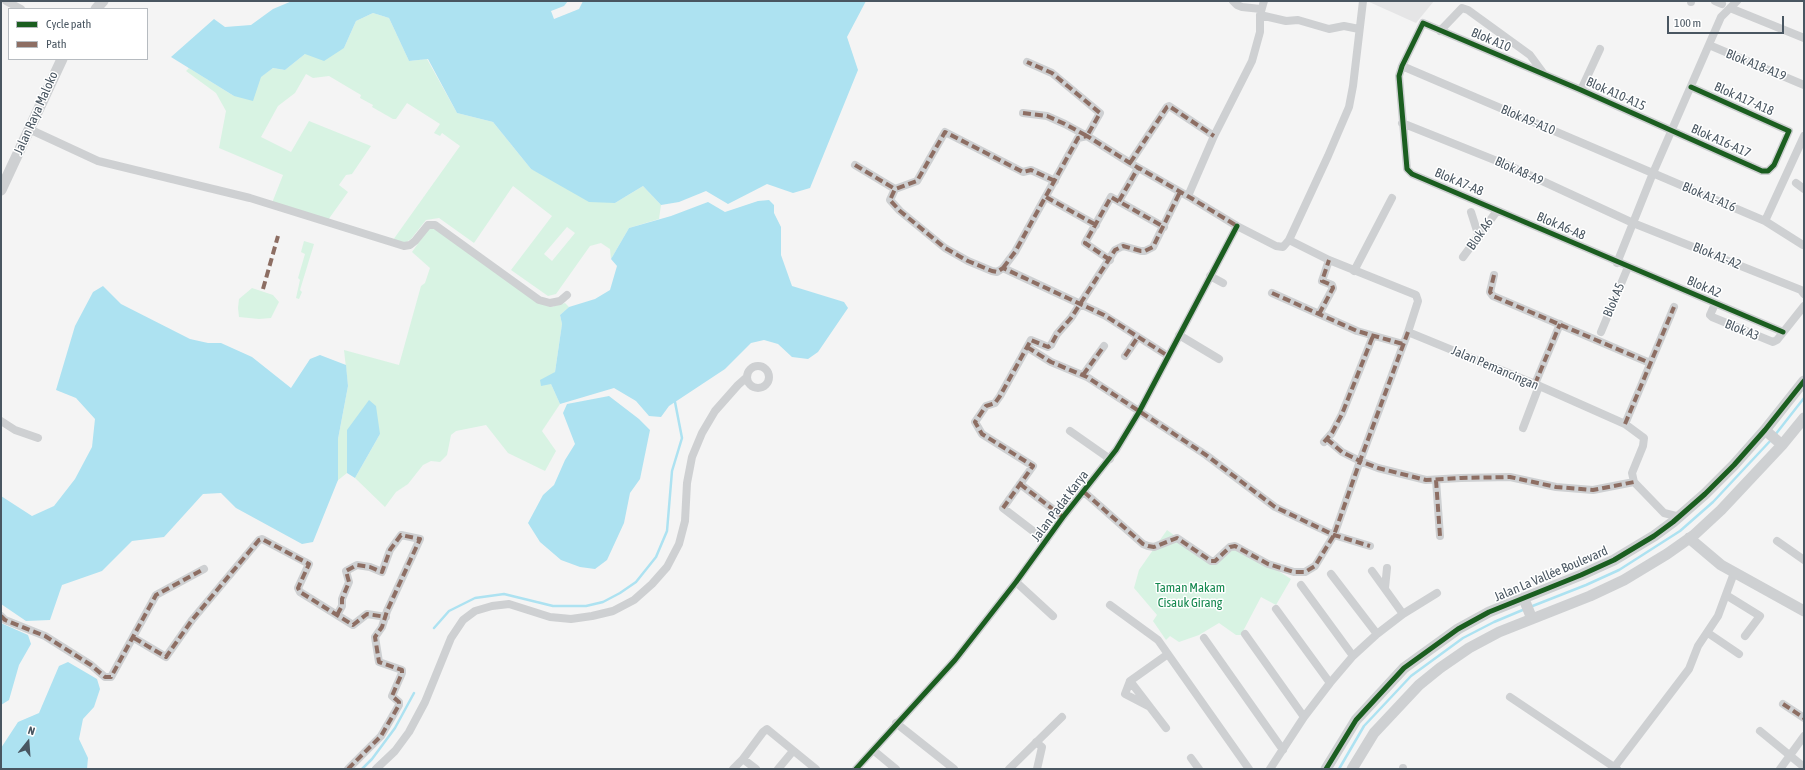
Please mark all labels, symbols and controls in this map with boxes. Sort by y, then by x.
legend [8,8,148,60]
scale bar [1669,8,1786,34]
text: 100 m [1674,16,1701,30]
text: Cycle path [46,17,91,31]
street label: Blok A10 [1469,25,1513,55]
text: Path [46,37,67,51]
street label: Blok A18-A19 [1724,46,1788,84]
street label: Jalan Raya Maloko [11,69,61,157]
street label: Blok A10-A15 [1584,74,1648,114]
street label: Blok A17-A18 [1712,79,1776,119]
street label: Blok A9-A10 [1499,102,1557,138]
street label: Blok A16-A17 [1689,121,1753,161]
street label: Blok A8-A9 [1492,153,1546,189]
street label: Blok A7-A8 [1432,165,1486,199]
street label: Blok A1-A16 [1680,179,1738,215]
street label: Blok A6-A8 [1534,209,1588,243]
street label: Blok A6 [1463,215,1497,253]
street label: Blok A1-A2 [1691,239,1743,273]
street label: Blok A2 [1685,273,1723,301]
street label: Blok A5 [1600,281,1628,319]
street label: Blok A3 [1723,316,1761,344]
street label: Jalan Pemancingan [1449,343,1541,393]
street label: Jalan Padat Karya [1028,467,1092,545]
street label: Jalan La Vallée Boulevard [1492,543,1610,605]
park label: Taman Makam Cisauk Girang [1155,580,1225,611]
north arrow [8,722,48,762]
text: N [27,724,36,737]

